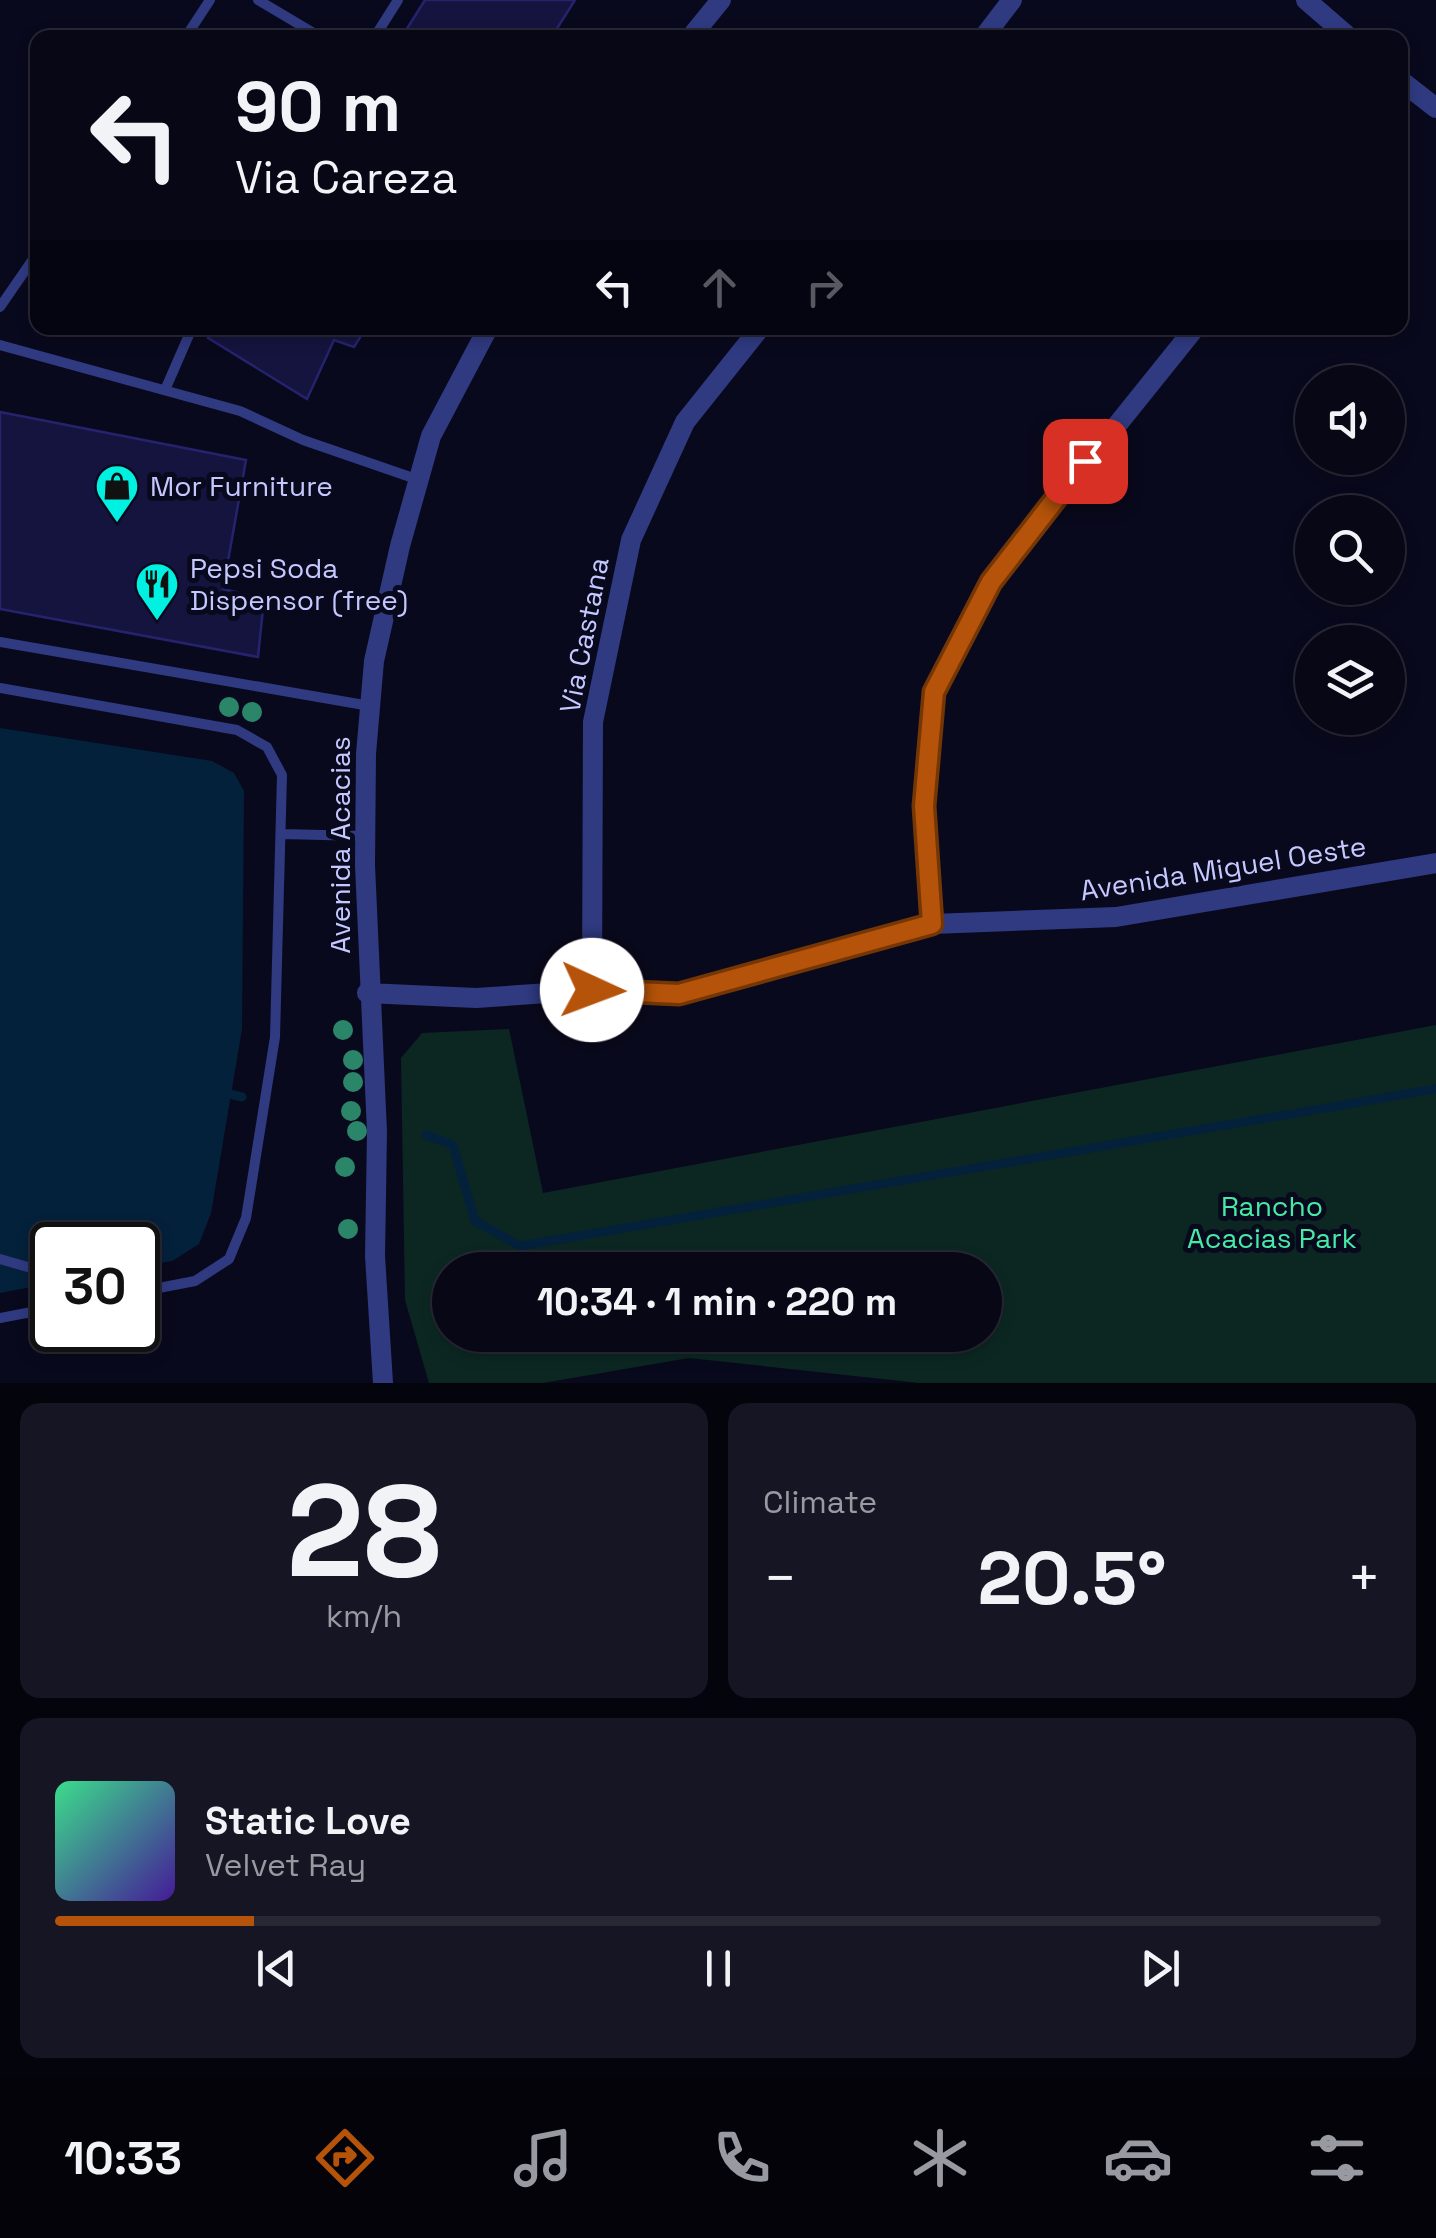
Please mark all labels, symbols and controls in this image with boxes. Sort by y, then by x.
text: 90 m [235,62,401,151]
icon: left [70,70,200,200]
text: Via Careza [235,149,457,206]
icon: left [587,260,642,315]
icon: ahead [692,260,747,315]
icon: right [797,260,852,315]
map controls [1295,365,1405,735]
button: sound [1295,365,1405,475]
pin [1043,419,1128,504]
icon: arrive [1058,434,1113,489]
shop icon: Mor Furniture [94,463,140,524]
place label: Mor Furniture [150,468,333,504]
button: search [1295,495,1405,605]
place label: Pepsi Soda Dispensor (free) [190,550,408,618]
street label: Via Castana [551,554,617,716]
restaurant icon: Pepsi Soda Dispensor (free) [134,561,180,622]
button: layers [1295,625,1405,735]
street label: Avenida Acacias [322,736,358,954]
street label: Avenida Miguel Oeste [1077,828,1369,908]
position arrow [540,938,644,1042]
park label: Rancho Acacias Park [1187,1188,1357,1256]
speed limit sign: 30 [30,1222,160,1352]
text: 10:34 · 1 min · 220 m [537,1278,897,1326]
text: 28 [286,1448,442,1614]
text: Climate [763,1482,877,1522]
text: 20.5° [977,1530,1167,1626]
text: − [763,1543,797,1613]
text: + [1347,1543,1381,1613]
text: km/h [326,1596,402,1636]
text: Static Love [205,1797,411,1845]
text: Velvet Ray [205,1845,366,1885]
icon: previous [249,1941,304,1996]
icon: pause [691,1941,746,1996]
icon: next [1133,1941,1188,1996]
icon: directions [310,2123,380,2193]
icon: music [508,2123,578,2193]
icon: phone [707,2123,777,2193]
icon: climate [905,2123,975,2193]
icon: car [1103,2123,1173,2193]
icon: filters [1302,2123,1372,2193]
text: 10:33 [64,2130,182,2187]

